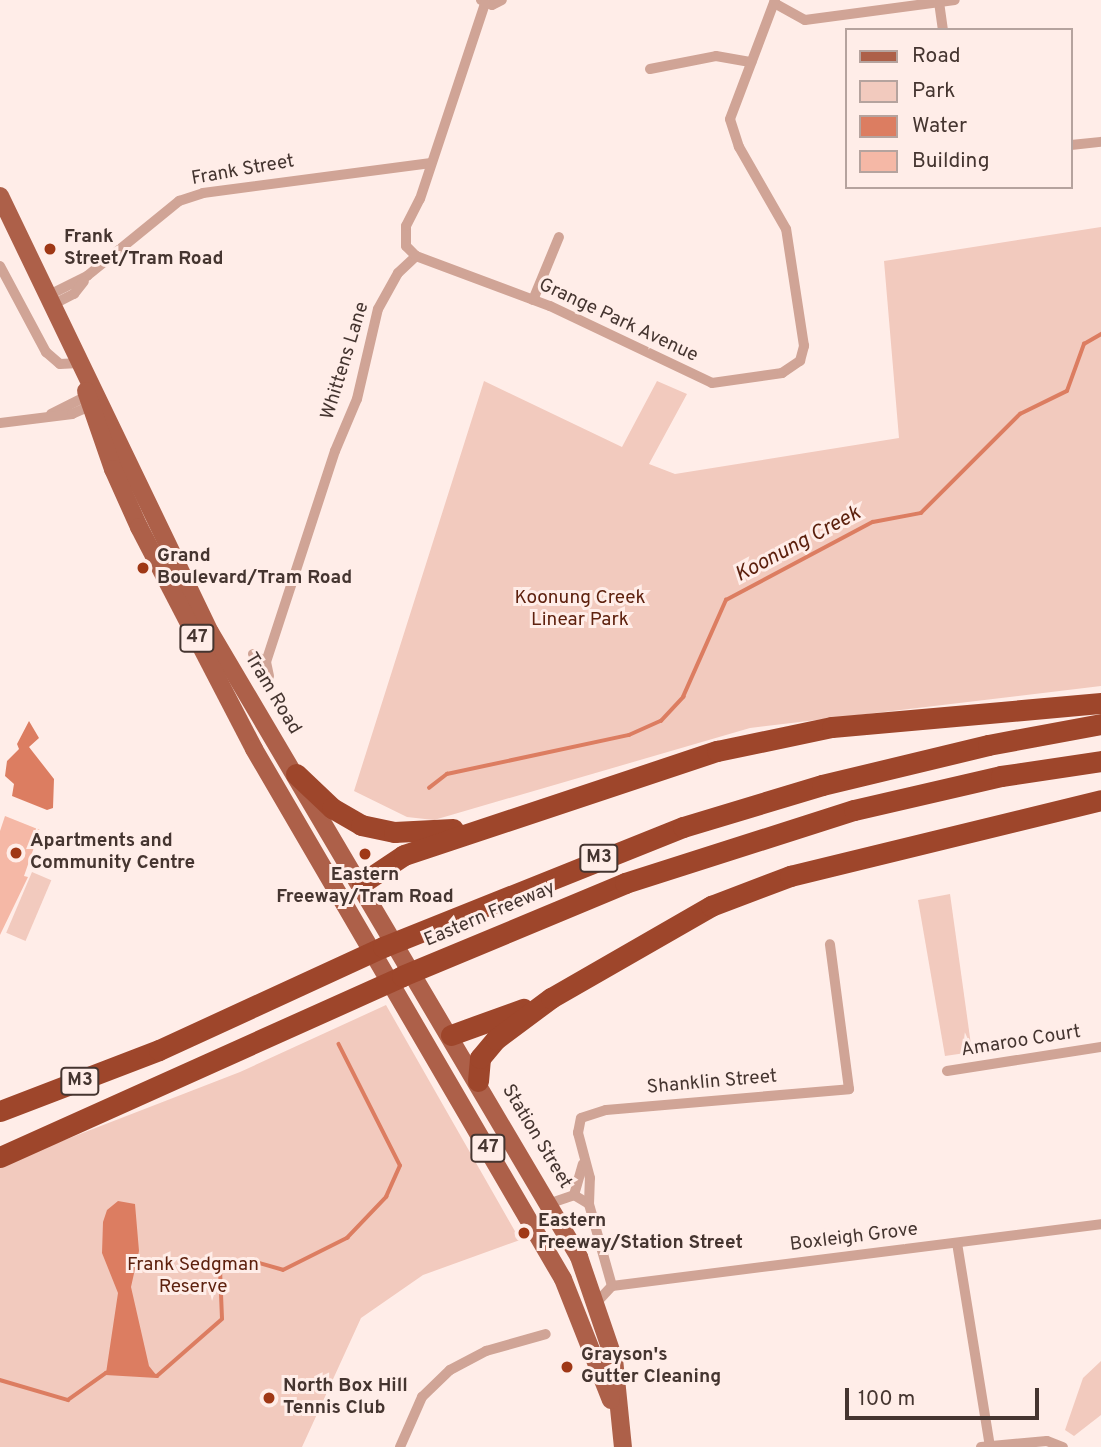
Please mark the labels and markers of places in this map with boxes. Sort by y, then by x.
place label: Frank Street/Tram Road [64,227,223,271]
marker: Frank Street/Tram Road [42,241,58,257]
place label: Grand Boulevard/Tram Road [157,546,352,590]
marker: Grand Boulevard/Tram Road [135,560,151,576]
place label: Apartments and Community Centre [30,831,195,875]
marker: Apartments and Community Centre [8,845,24,861]
marker: Eastern Freeway/Tram Road [357,846,373,862]
place label: Eastern Freeway/Tram Road [276,865,454,909]
place label: Eastern Freeway/Station Street [538,1211,743,1255]
marker: Eastern Freeway/Station Street [516,1225,532,1241]
place label: Grayson's Gutter Cleaning [581,1345,721,1389]
marker: Grayson's Gutter Cleaning [559,1359,575,1375]
place label: North Box Hill Tennis Club [283,1376,408,1420]
marker: North Box Hill Tennis Club [261,1390,277,1406]

